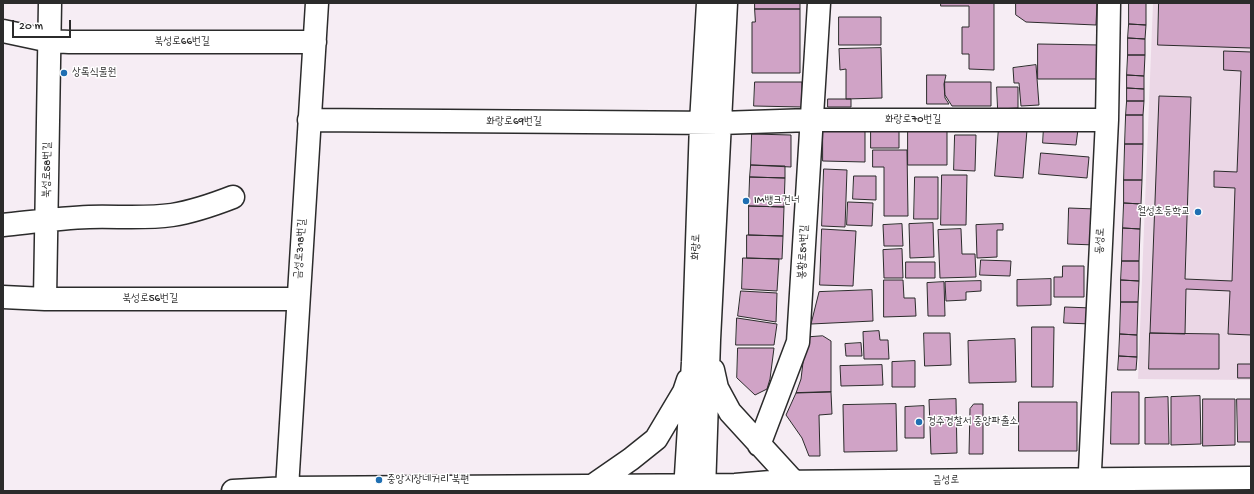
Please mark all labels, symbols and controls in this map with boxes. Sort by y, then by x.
scale bar [14,12,73,38]
text: 20 m [19,20,43,34]
street label: 북성로66번길 [154,35,210,49]
place label: 상록식물원 [72,66,116,80]
marker: 상록식물원 [59,68,69,78]
street label: 화랑로70번길 [885,113,941,127]
street label: 화랑로69번길 [486,115,542,129]
street label: 북성로58번길 [41,142,55,198]
place label: IM뱅크건너 [754,194,800,208]
marker: IM뱅크건너 [741,196,751,206]
place label: 월성초등학교 [1137,205,1190,219]
marker: 월성초등학교 [1193,207,1203,217]
street label: 금성로318번길 [292,218,310,280]
street label: 봉황로51번길 [796,224,812,280]
street label: 동성로 [1094,227,1108,255]
street label: 화랑로 [690,234,704,260]
street label: 북성로56번길 [122,292,178,306]
place label: 경주경찰서 중앙파출소 [927,415,1018,429]
marker: 경주경찰서 중앙파출소 [914,417,924,427]
place label: 중앙시장네거리 북편 [387,473,469,487]
street label: 금성로 [933,474,959,488]
marker: 중앙시장네거리 북편 [374,475,384,485]

